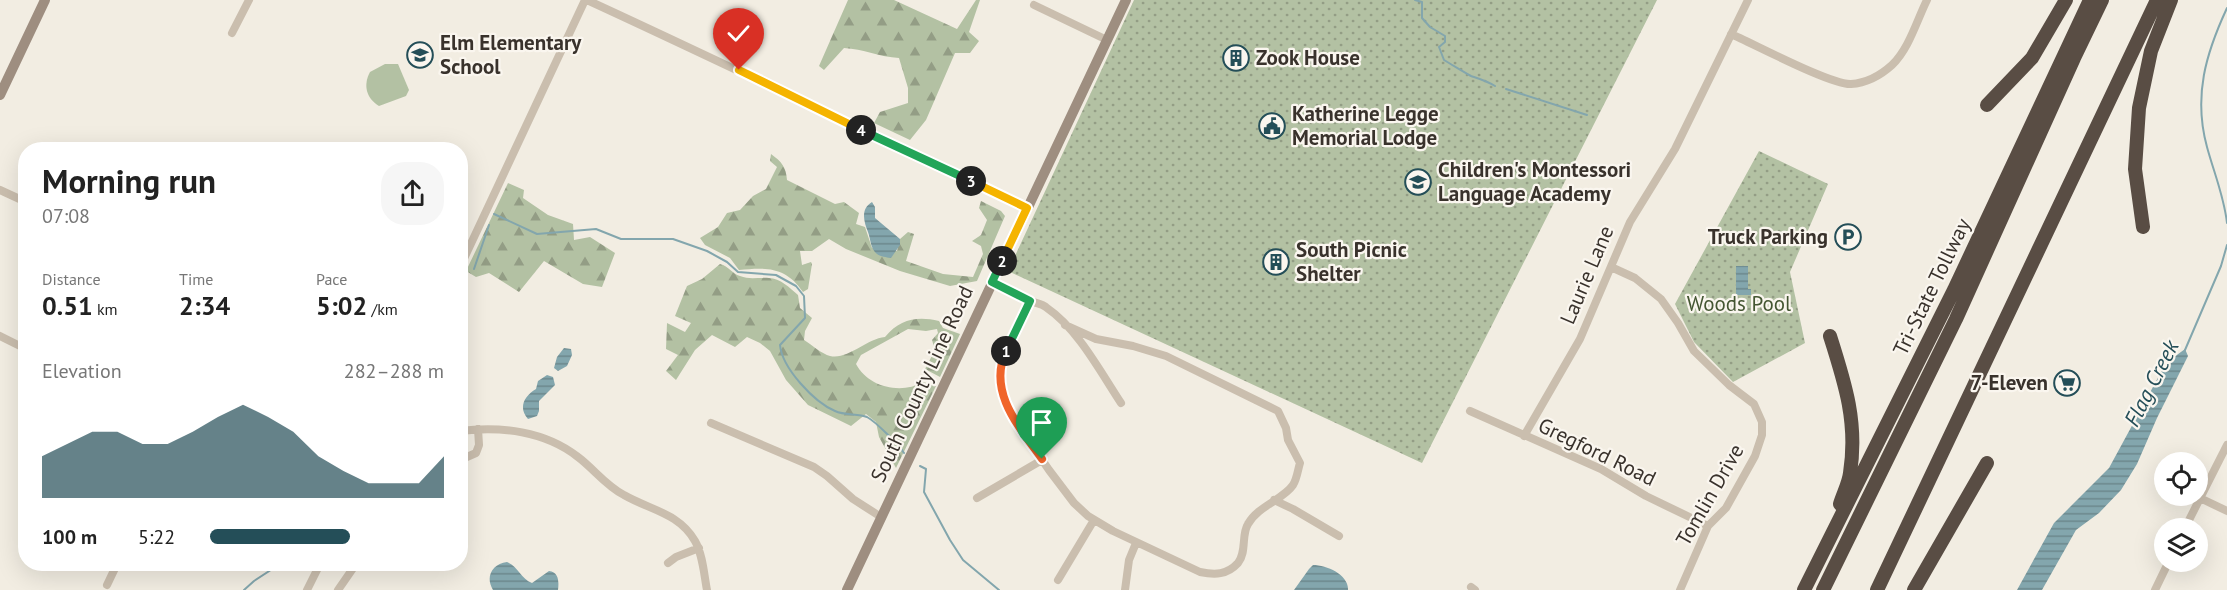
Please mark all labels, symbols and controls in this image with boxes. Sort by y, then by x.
pin [713,8,764,70]
icon: check [722,17,755,50]
place label: Elm Elementary School [440,29,582,80]
school or university icon: Elm Elementary School [405,40,435,70]
building icon: Zook House [1221,43,1251,73]
place label: Zook House [1256,44,1360,71]
place label: Katherine Legge Memorial Lodge [1292,100,1439,151]
public building icon: Katherine Legge Memorial Lodge [1257,111,1287,141]
pin: 4 [846,115,876,145]
text: 4 [856,120,866,140]
place label: Children's Montessori Language Academy [1438,156,1631,207]
text: Morning run [42,159,216,202]
button: share [381,162,444,225]
pin: 3 [956,166,986,196]
school or university icon: Children's Montessori Language Academy [1403,167,1433,197]
text: 3 [966,171,976,191]
text: 07:08 [42,203,90,229]
street label: Tri-State Tollway [1887,214,1976,360]
street label: Laurie Lane [1554,222,1619,328]
parking icon: Truck Parking [1833,222,1863,252]
place label: Truck Parking [1708,223,1828,250]
place label: South Picnic Shelter [1296,236,1407,287]
pin: 2 [987,246,1017,276]
building icon: South Picnic Shelter [1261,247,1291,277]
text: 2 [997,251,1007,271]
text: Distance [42,269,101,289]
text: Time [179,269,213,289]
text: Pace [316,269,347,289]
street label: South County Line Road [864,281,979,486]
text: 0.51 [42,289,93,322]
text: 2:34 [179,289,230,322]
text: 5:02 [316,289,367,322]
park label: Woods Pool [1687,290,1791,317]
text: km [93,299,118,319]
text: /km [367,299,398,319]
water label: Flag Creek [2117,334,2185,431]
pin: 1 [991,336,1021,366]
text: 1 [1001,341,1011,361]
text: Elevation [42,358,122,384]
text: 282–288 m [344,358,444,384]
supermarket icon: 7-Eleven [2052,368,2082,398]
place label: 7-Eleven [1970,369,2048,396]
pin [1016,397,1067,459]
icon: arrive [1025,406,1058,439]
street label: Gregford Road [1534,411,1661,492]
street label: Tomlin Drive [1670,439,1750,551]
map controls [2154,452,2208,572]
button: locate [2154,452,2208,506]
button: layers [2154,518,2208,572]
text: 100 m [42,524,97,550]
text: 5:22 [138,524,175,550]

